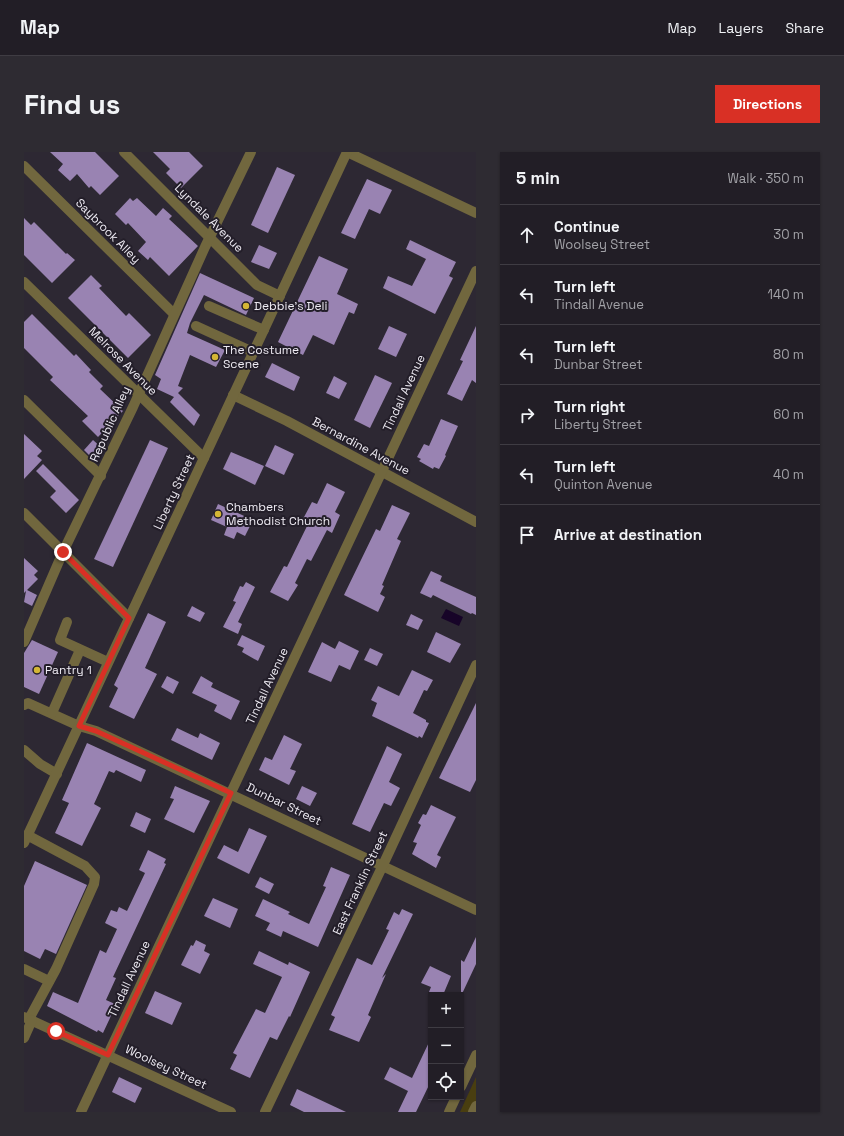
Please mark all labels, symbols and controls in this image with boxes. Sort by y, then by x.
text: Map [20,15,60,40]
text: Map [667,19,697,37]
text: Layers [719,19,763,37]
text: Share [785,19,824,37]
button: Directions [715,85,820,123]
text: Find us [24,86,121,122]
text: 5 min [516,167,560,189]
text: Walk · 350 m [727,170,804,187]
street label: Lyndale Avenue [171,180,247,256]
street label: Saybrook Alley [72,195,144,267]
text: Continue [554,217,620,236]
icon: ahead [516,224,538,246]
text: 30 m [773,226,804,243]
text: Woolsey Street [554,236,650,253]
text: Turn left [554,277,616,296]
icon: left [516,284,538,306]
text: 140 m [768,286,804,303]
text: Tindall Avenue [554,296,644,313]
place label: Debbie's Deli [254,298,328,314]
marker: Debbie's Deli [241,301,251,311]
street label: Melrose Avenue [85,323,161,399]
text: Turn left [554,337,616,356]
place label: The Costume Scene [223,342,299,372]
icon: left [516,344,538,366]
text: 80 m [773,346,804,363]
marker: The Costume Scene [210,352,220,362]
street label: Tindall Avenue [379,352,429,434]
text: Dunbar Street [554,356,642,373]
street label: Republic Alley [86,384,134,464]
text: Turn right [554,397,625,416]
icon: right [516,404,538,426]
text: 60 m [773,406,804,423]
street label: Bernardine Avenue [309,413,413,479]
text: Liberty Street [554,416,642,433]
street label: Liberty Street [150,452,198,532]
text: Turn left [554,457,616,476]
icon: left [516,464,538,486]
text: 40 m [773,466,804,483]
text: Quinton Avenue [554,476,652,493]
place label: Chambers Methodist Church [226,499,330,529]
marker: Chambers Methodist Church [213,509,223,519]
icon: arrive [516,524,538,546]
text: Arrive at destination [554,525,702,544]
route end [54,543,72,561]
street label: Tindall Avenue [242,645,292,727]
place label: Pantry 1 [45,662,92,678]
marker: Pantry 1 [32,665,42,675]
street label: Dunbar Street [244,779,324,829]
street label: East Franklin Street [329,828,391,938]
street label: Tindall Avenue [104,938,154,1020]
map controls [428,992,464,1100]
button: + [428,992,464,1028]
route start [47,1022,65,1040]
button: − [428,1028,464,1064]
street label: Woolsey Street [122,1041,210,1093]
button: locate [428,1064,464,1100]

